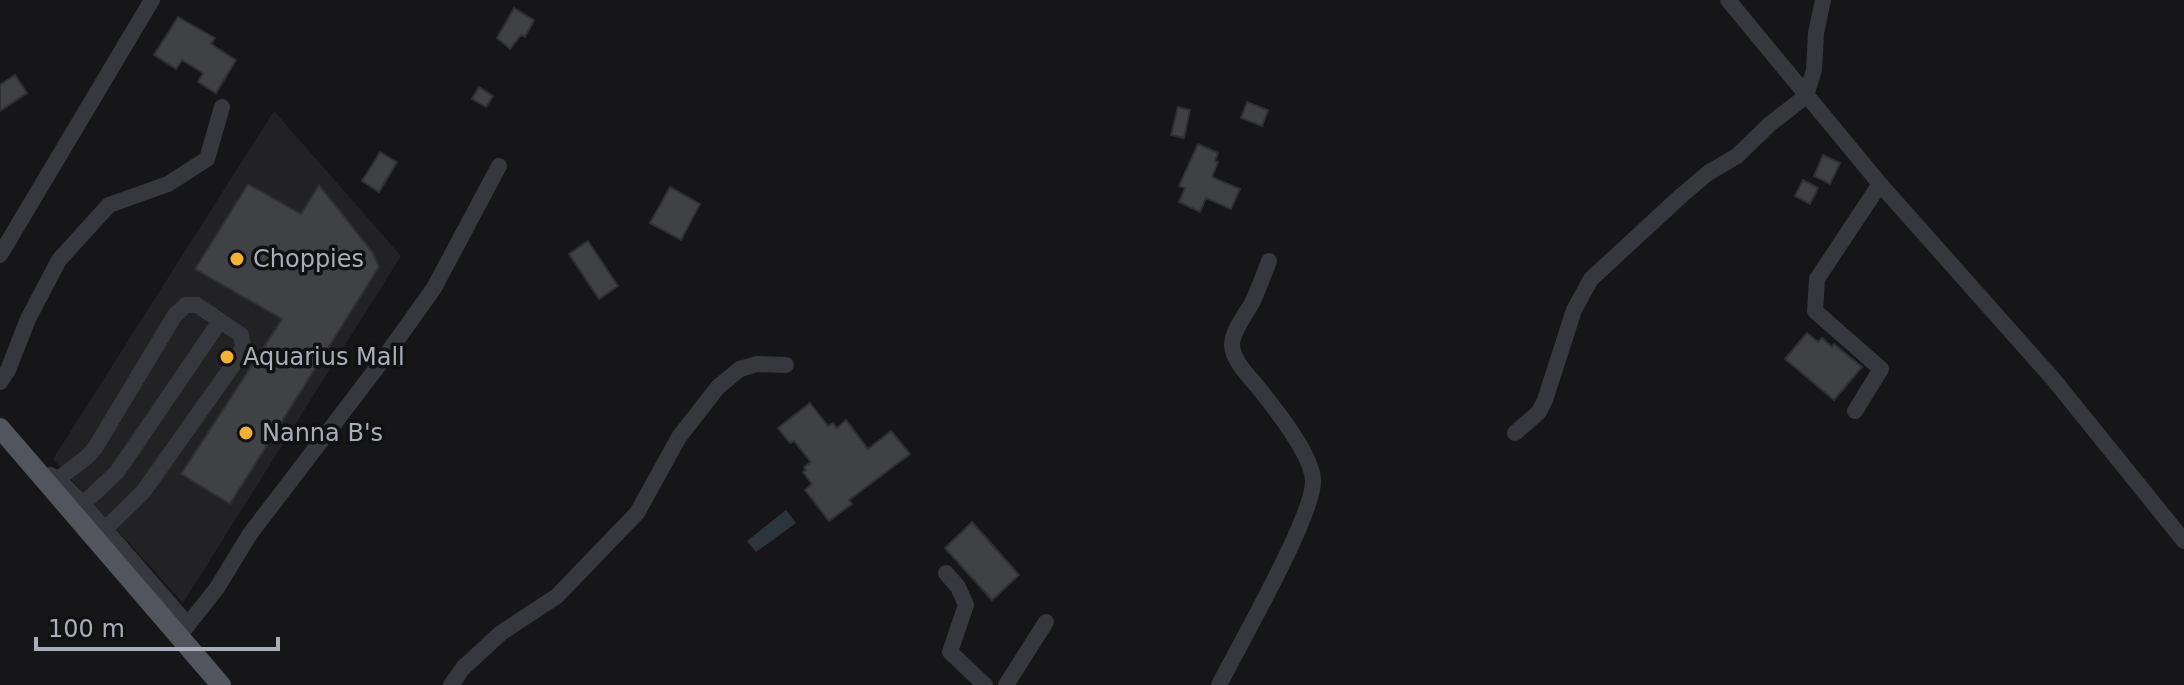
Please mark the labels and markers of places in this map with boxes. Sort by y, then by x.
place label: Choppies [253,245,364,273]
marker: Choppies [228,250,246,268]
place label: Aquarius Mall [243,343,405,371]
marker: Aquarius Mall [218,348,236,366]
place label: Nanna B's [262,419,383,447]
marker: Nanna B's [237,424,255,442]

